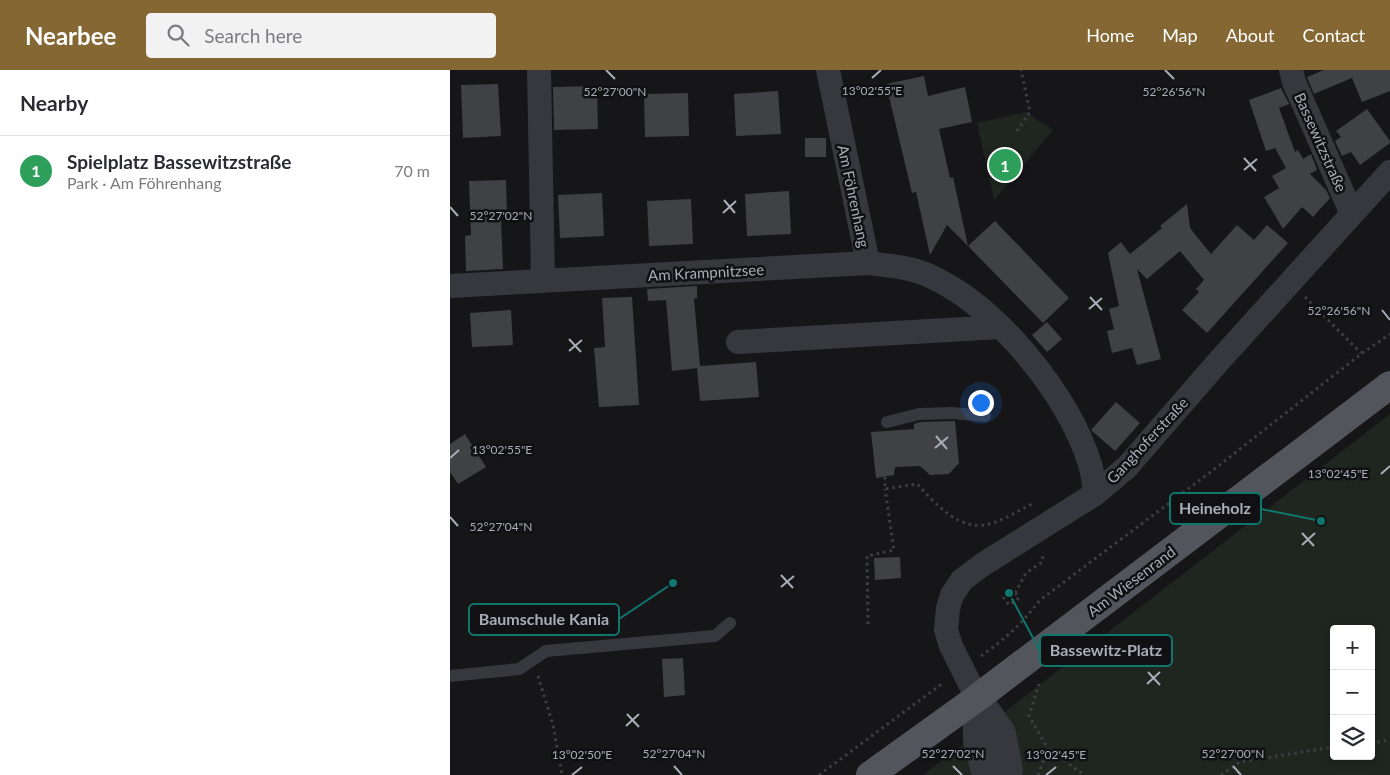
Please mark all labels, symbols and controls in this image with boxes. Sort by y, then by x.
search box [146,13,496,58]
text: Nearbee [25,21,116,50]
icon: search [164,21,192,49]
text: Search here [204,24,302,47]
text: Home [1086,24,1134,46]
text: Map [1162,24,1198,46]
text: About [1226,24,1275,46]
text: Contact [1303,24,1365,46]
text: 13°02'55"E [842,83,902,98]
text: 52°27'00"N [584,84,646,99]
text: 52°26'56"N [1143,84,1205,99]
text: Nearby [20,90,88,115]
street label: Bassewitzstraße [1291,90,1351,194]
street label: Am Föhrenhang [834,143,874,249]
pin: 1 [989,146,1021,184]
text: Spielplatz Bassewitzstraße [67,150,291,173]
text: 1 [31,161,41,180]
text: 70 m [394,161,430,180]
text: Park · Am Föhrenhang [67,173,221,192]
text: 52°27'02"N [470,208,532,223]
street label: Am Krampnitzsee [647,260,765,284]
text: 52°26'56"N [1308,303,1370,318]
your location [968,390,994,416]
street label: Ganghoferstraße [1103,393,1191,487]
text: 13°02'55"E [472,442,532,457]
text: 13°02'45"E [1308,466,1368,481]
callout: Heineholz [1170,493,1261,524]
text: Heineholz [1179,498,1251,517]
text: 52°27'04"N [470,519,532,534]
street label: Am Wiesenrand [1083,542,1179,620]
callout: Baumschule Kania [469,604,619,635]
text: Baumschule Kania [479,609,609,628]
map controls [1330,625,1375,760]
button: + [1330,625,1375,670]
callout: Bassewitz-Platz [1040,635,1172,666]
text: Bassewitz-Platz [1050,640,1162,659]
button: − [1330,670,1375,715]
button: layers [1330,715,1375,760]
text: 52°27'04"N [643,746,705,761]
text: 52°27'02"N [922,746,984,761]
text: 52°27'00"N [1202,746,1264,761]
text: 13°02'50"E [552,747,612,762]
text: 13°02'45"E [1026,747,1086,762]

